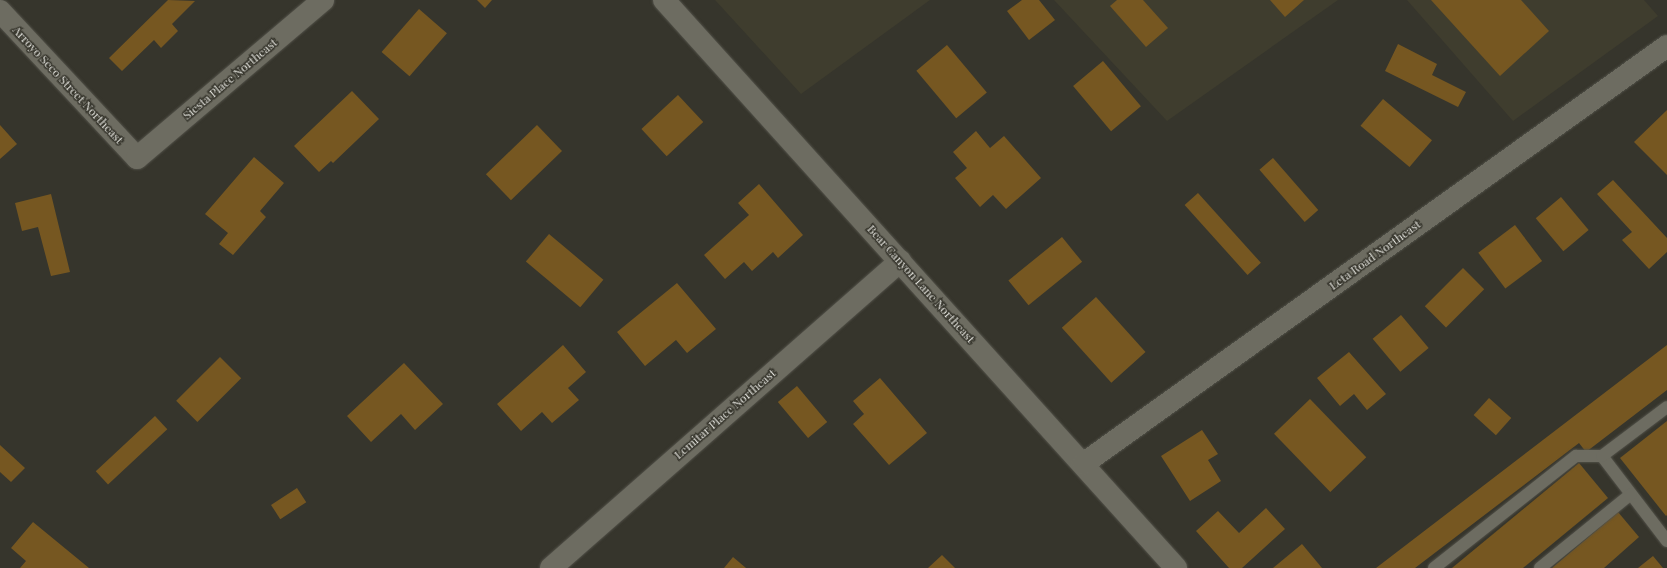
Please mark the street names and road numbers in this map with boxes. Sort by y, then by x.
street label: Arroyo Seco Street Northeast [9,23,127,147]
street label: Siesta Place Northeast [180,35,280,123]
street label: Leta Road Northeast [1326,217,1424,293]
street label: Bear Canyon Lane Northeast [864,222,978,346]
street label: Lemitar Place Northeast [671,366,779,462]

